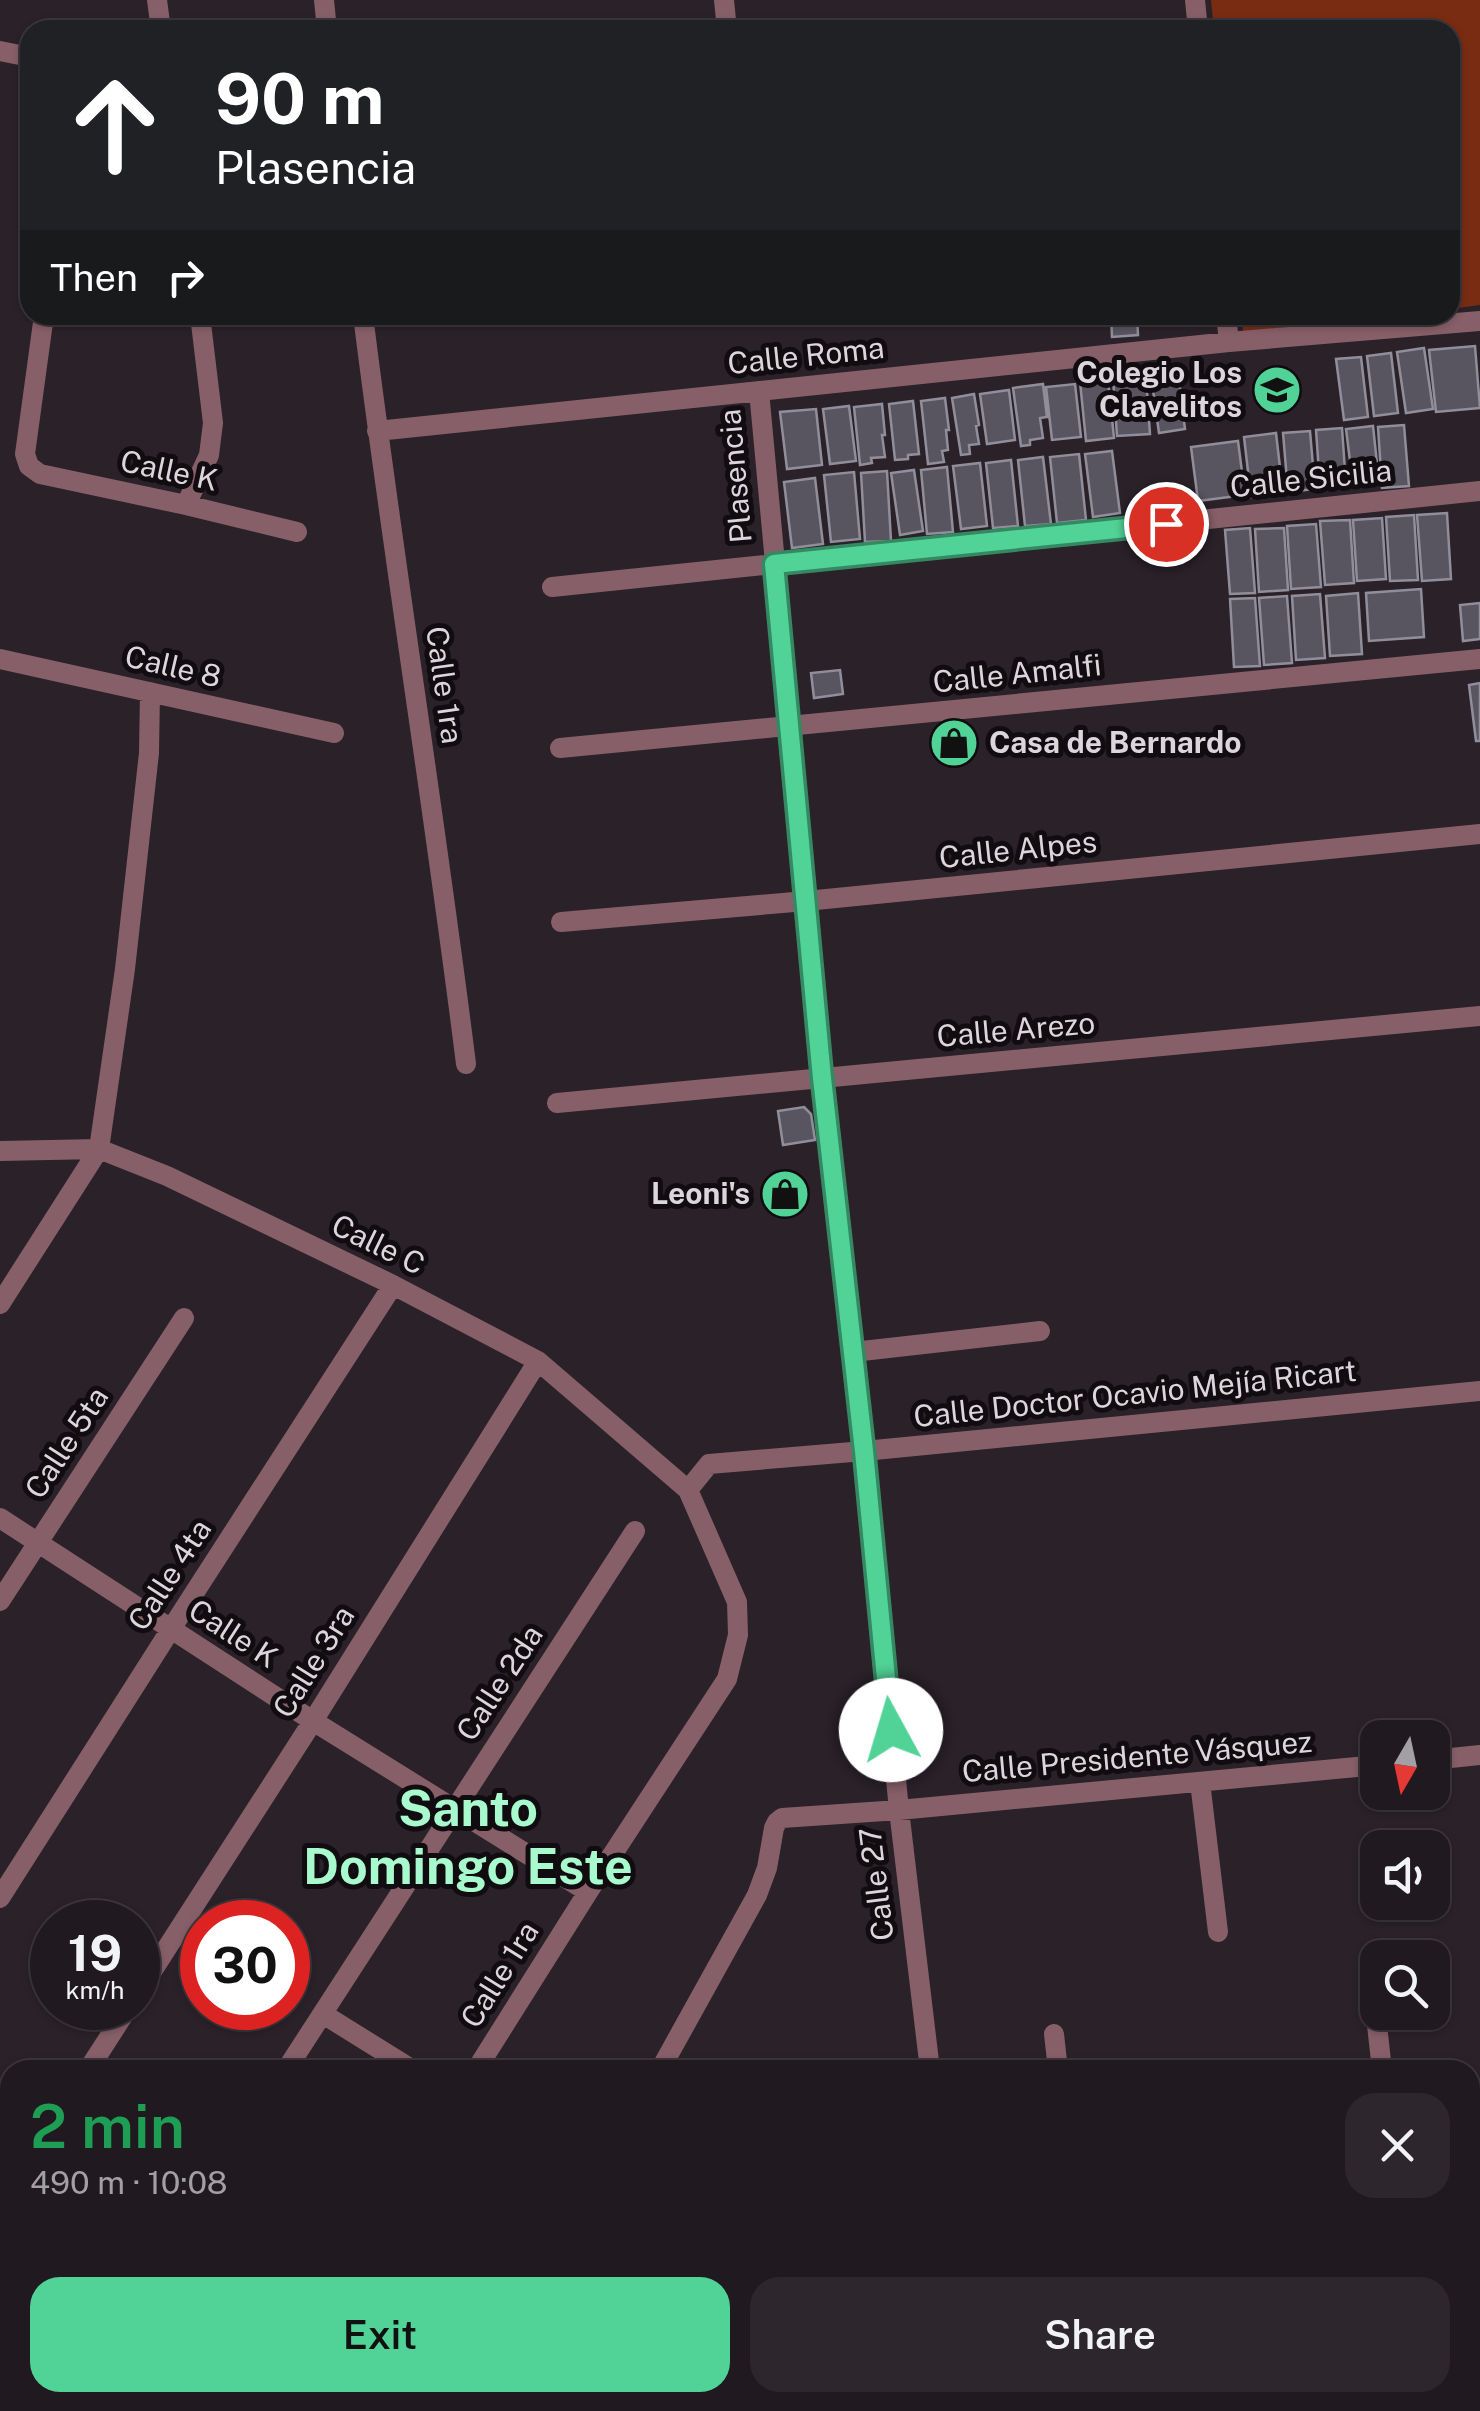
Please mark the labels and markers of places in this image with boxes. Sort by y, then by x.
place label: Colegio Los Clavelitos [1076,354,1242,424]
school or university icon: Colegio Los Clavelitos [1251,364,1303,416]
pin [1124,482,1209,567]
shop icon: Casa de Bernardo [928,717,980,769]
place label: Casa de Bernardo [989,724,1242,760]
shop icon: Leoni's [759,1168,811,1220]
place label: Leoni's [651,1175,750,1211]

